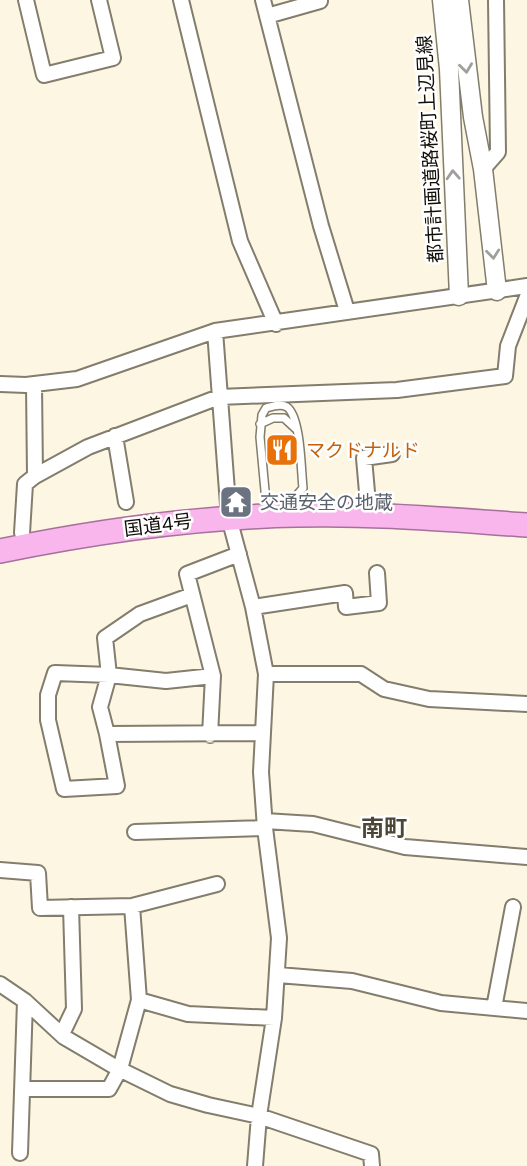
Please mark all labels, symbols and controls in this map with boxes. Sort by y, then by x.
street label: 都市計画道路桜町上辺見線 [412,34,448,264]
one-way arrow [459,62,474,74]
one-way arrow [445,170,460,181]
one-way arrow [485,249,500,260]
restaurant icon: マクドナルド [263,431,301,469]
place label: マクドナルド [306,438,420,463]
temple icon: 交通安全の地蔵 [217,483,255,521]
place label: 交通安全の地蔵 [260,490,393,515]
street label: 国道4号 [122,508,194,542]
district label: 南町 [361,813,407,843]

